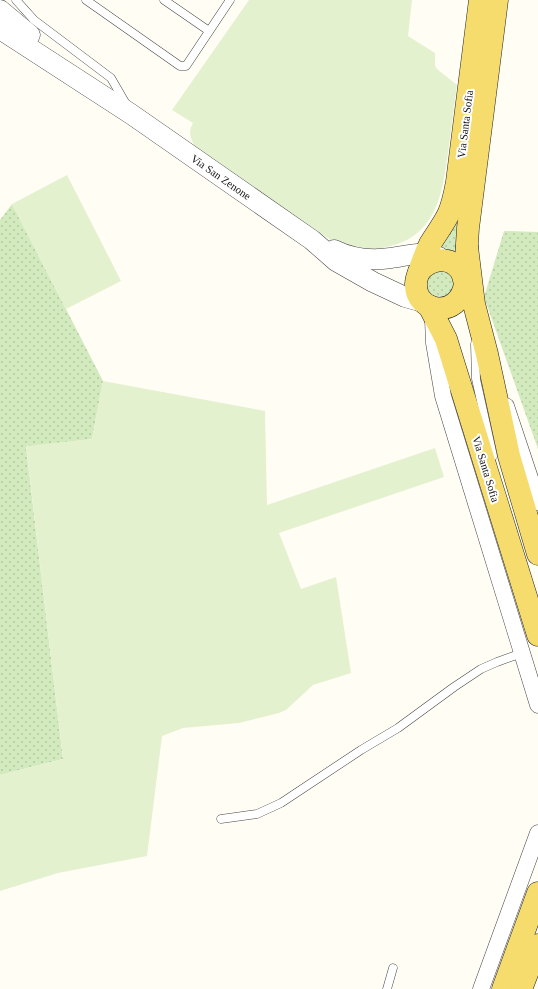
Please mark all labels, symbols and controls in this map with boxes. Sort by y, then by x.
street label: Via Santa Sofia [455,89,475,159]
street label: Via San Zenone [189,152,253,202]
street label: Via Santa Sofia [470,435,502,504]

